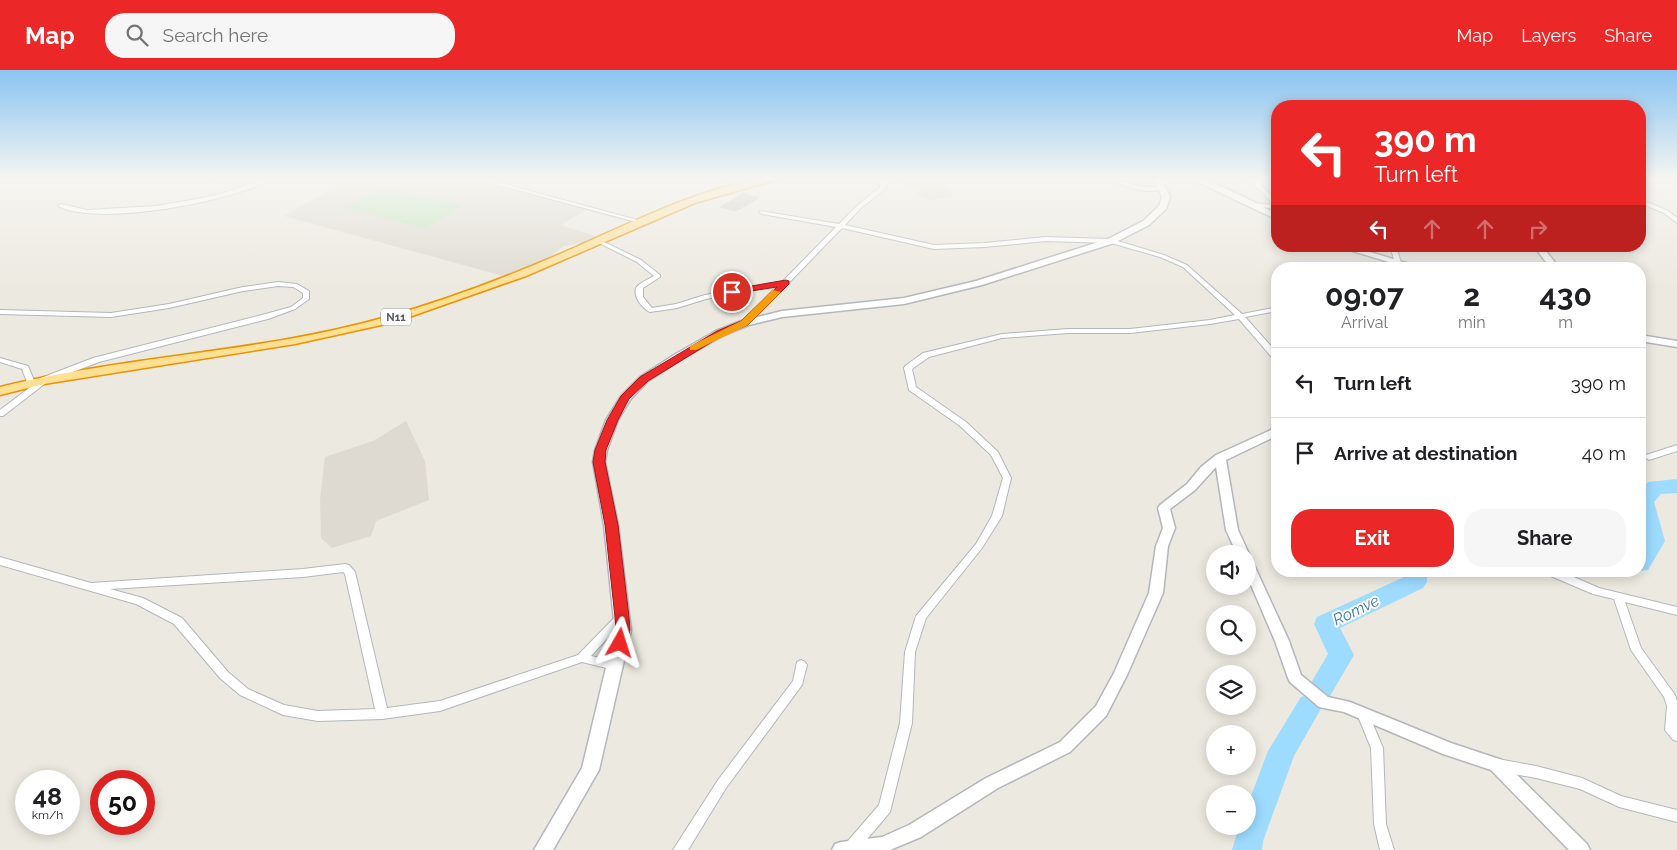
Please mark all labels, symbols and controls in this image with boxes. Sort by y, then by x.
search box [105,13,455,58]
text: Map [25,21,75,50]
icon: search [123,21,151,49]
text: Search here [163,24,268,46]
text: Map [1457,25,1493,46]
text: Layers [1521,25,1576,46]
text: Share [1604,25,1652,46]
text: 390 m [1374,119,1477,160]
icon: left [1291,120,1356,185]
text: Turn left [1374,161,1458,187]
icon: left [1365,215,1393,243]
icon: ahead [1418,215,1446,243]
icon: ahead [1471,215,1499,243]
icon: right [1524,215,1552,243]
pin [711,271,753,313]
icon: arrive [718,278,746,306]
text: 09:07 [1325,278,1404,313]
text: 2 [1463,278,1480,313]
text: 430 [1540,278,1592,313]
road number: N11 [381,308,411,326]
text: Arrival [1341,313,1388,332]
text: min [1458,313,1485,332]
text: m [1558,313,1573,332]
icon: left [1291,369,1319,397]
text: Turn left [1334,372,1411,394]
text: 390 m [1571,372,1626,394]
icon: arrive [1291,439,1319,467]
text: Arrive at destination [1334,442,1518,464]
text: 40 m [1582,442,1626,464]
button: Exit [1291,509,1454,567]
button: Share [1464,509,1626,567]
map controls [1206,545,1256,835]
button: sound [1206,545,1256,595]
water label: Romve [1330,590,1383,629]
button: search [1206,605,1256,655]
position arrow [593,616,645,668]
button: layers [1206,665,1256,715]
button: + [1206,725,1256,775]
speed limit sign: 50 [90,770,155,835]
text: 48 [33,781,62,811]
button: − [1206,785,1256,835]
text: km/h [32,808,63,822]

